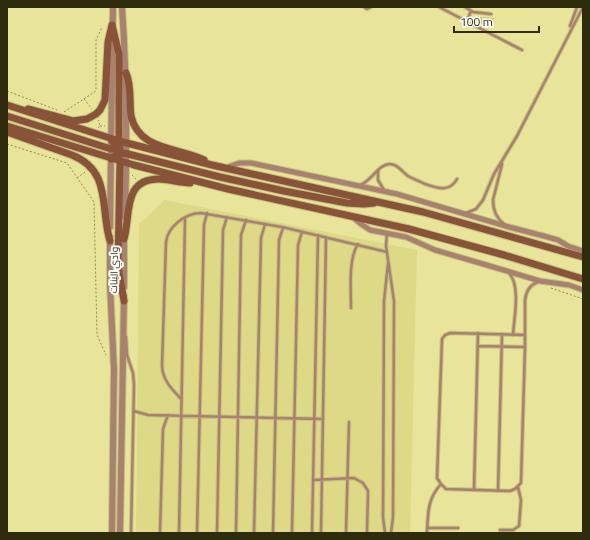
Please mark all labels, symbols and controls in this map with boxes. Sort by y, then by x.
scale bar [454,8,539,34]
text: 100 m [460,12,493,31]
street label: وادي البنات [106,247,122,293]

